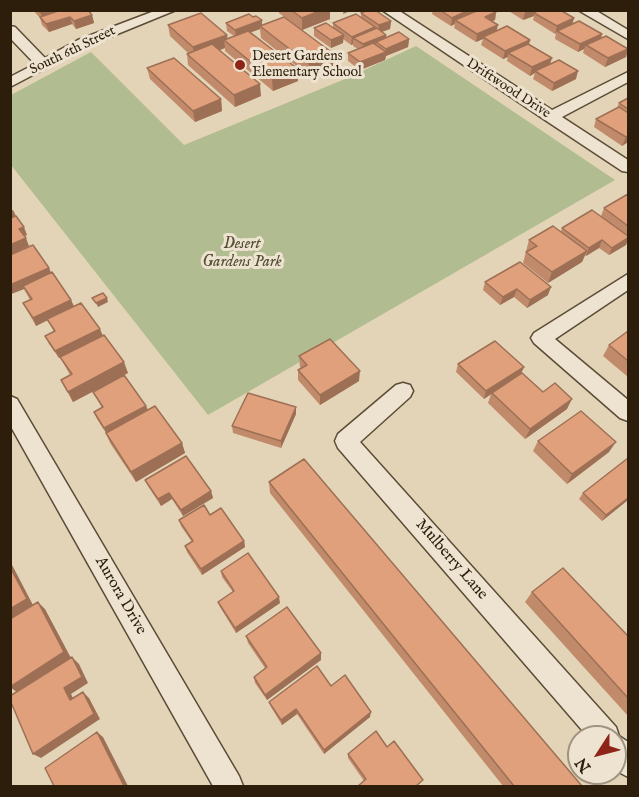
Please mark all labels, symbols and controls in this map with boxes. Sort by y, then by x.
street label: South 6th Street [27,23,119,79]
place label: Desert Gardens Elementary School [252,49,362,82]
street label: Driftwood Drive [463,55,553,123]
marker: Desert Gardens Elementary School [233,58,247,72]
park label: Desert Gardens Park [202,235,282,273]
street label: Mulberry Lane [411,516,491,604]
street label: Aurora Drive [90,553,150,639]
north arrow [567,725,627,785]
text: N [572,753,596,776]

